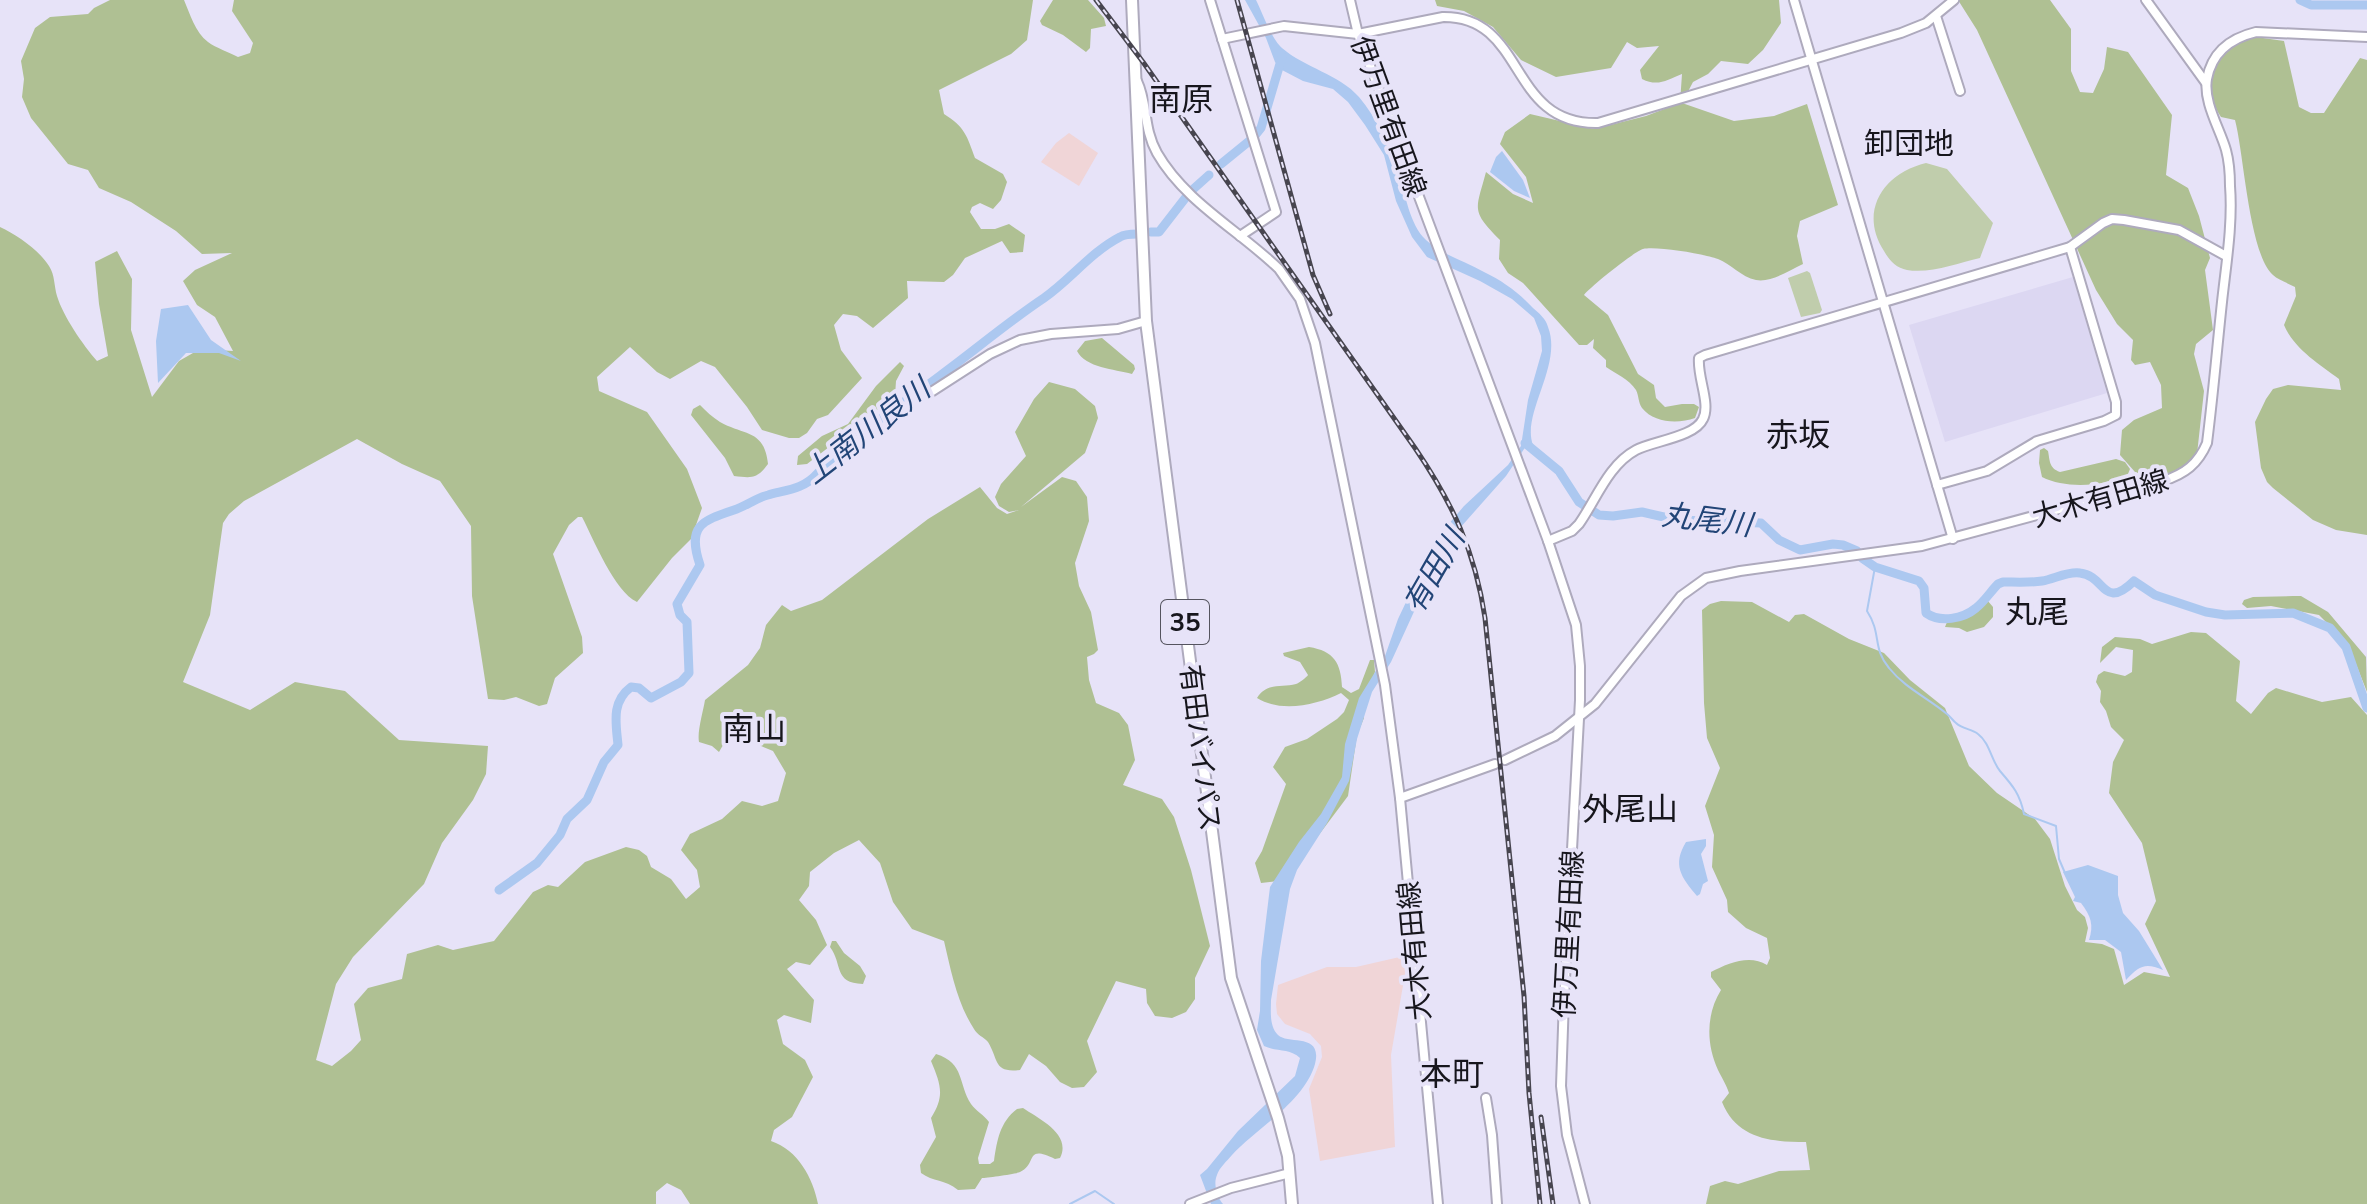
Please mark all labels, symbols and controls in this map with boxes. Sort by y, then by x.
street label: 伊万里有田線 [1341,31,1435,202]
district label: 南原 [1149,78,1213,121]
district label: 卸団地 [1864,124,1954,165]
water label: 上南川良川 [796,367,941,494]
district label: 赤坂 [1766,414,1830,457]
street label: 大木有田線 [2028,461,2173,537]
water label: 丸尾川 [1660,495,1757,547]
water label: 有田川 [1394,519,1476,620]
district label: 丸尾 [2005,591,2069,634]
road number: 35 [1161,600,1209,644]
street label: 有田バイパス [1171,663,1229,834]
district label: 南山 [722,708,786,751]
district label: 外尾山 [1582,788,1678,831]
street label: 伊万里有田線 [1546,849,1592,1019]
street label: 大木有田線 [1390,880,1440,1022]
district label: 本町 [1420,1053,1484,1096]

